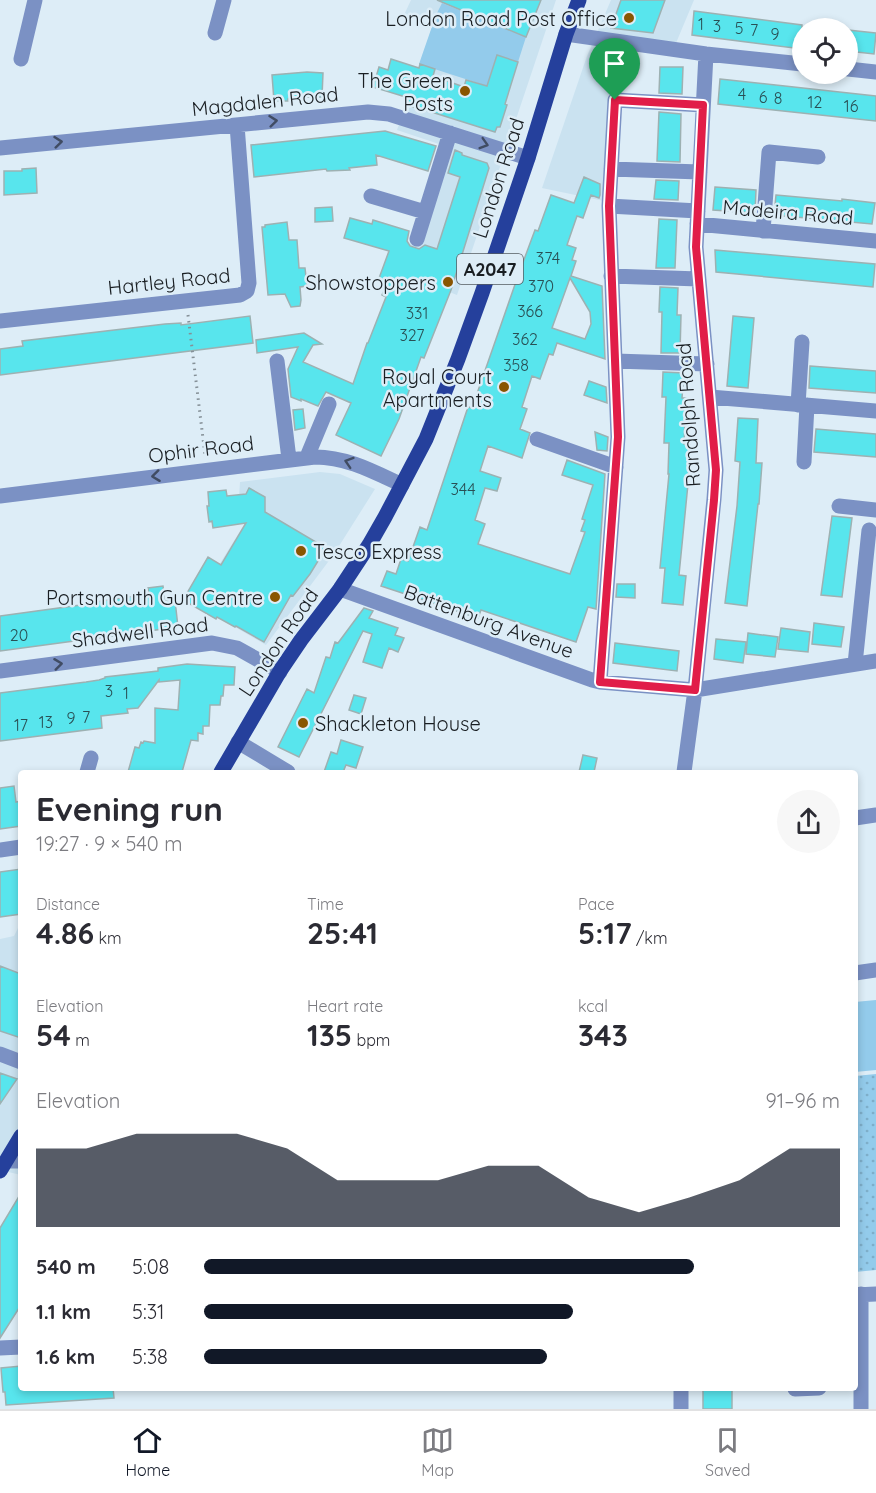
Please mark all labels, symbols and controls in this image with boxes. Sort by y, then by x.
place label: London Road Post Office [385,6,617,31]
marker: London Road Post Office [622,11,636,25]
house number: 1 [698,14,704,34]
house number: 3 [713,16,721,36]
house number: 5 [735,18,743,38]
map controls [792,18,858,84]
button: locate [792,18,858,84]
house number: 7 [750,20,758,40]
house number: 9 [771,24,780,44]
pin [589,38,640,100]
icon: arrive [598,47,631,80]
place label: The Green Posts [357,68,453,116]
street label: Magdalen Road [190,81,340,121]
marker: The Green Posts [458,84,472,98]
house number: 4 [738,84,746,104]
house number: 6 [759,87,768,107]
house number: 8 [774,88,782,108]
house number: 12 [808,92,823,112]
house number: 16 [844,96,859,116]
one-way arrow [269,115,278,128]
street label: London Road [467,115,529,241]
one-way arrow [54,136,63,149]
one-way arrow [478,137,489,149]
street label: Madeira Road [722,194,854,230]
house number: 374 [536,248,560,268]
road number: A2047 [457,254,523,284]
street label: Hartley Road [107,262,231,300]
place label: Showstoppers [306,270,436,295]
marker: Showstoppers [441,275,455,289]
house number: 370 [528,276,554,296]
house number: 366 [517,301,543,321]
house number: 331 [406,303,428,323]
house number: 327 [399,325,425,345]
house number: 362 [512,329,538,349]
street label: Randolph Road [670,342,706,488]
house number: 358 [503,355,529,375]
place label: Royal Court Apartments [382,364,492,412]
marker: Royal Court Apartments [497,380,511,394]
street label: Ophir Road [147,430,255,468]
one-way arrow [344,457,355,470]
one-way arrow [151,470,160,482]
house number: 344 [450,479,476,499]
place label: Tesco Express [313,539,442,564]
marker: Tesco Express [294,544,308,558]
street label: Battenburg Avenue [401,579,577,663]
street label: London Road [233,583,323,701]
place label: Portsmouth Gun Centre [46,585,263,610]
marker: Portsmouth Gun Centre [268,590,282,604]
street label: Shadwell Road [70,611,210,653]
house number: 20 [10,625,28,645]
one-way arrow [53,658,63,670]
house number: 3 [105,681,113,701]
house number: 1 [123,683,129,703]
house number: 7 [82,707,90,727]
house number: 9 [67,708,76,728]
place label: Shackleton House [315,711,481,736]
house number: 13 [39,712,53,732]
house number: 17 [14,715,28,735]
marker: Shackleton House [296,716,310,730]
text: Evening run [36,788,223,829]
button: share [777,790,840,853]
text: 19:27 · 9 × 540 m [36,831,182,856]
text: Distance [36,894,100,914]
text: Time [307,894,344,914]
text: Pace [578,894,614,914]
text: 4.86 [36,914,94,952]
text: 25:41 [307,914,378,952]
text: 5:17 [578,914,632,952]
text: km [94,928,122,948]
text: /km [632,928,668,948]
text: Elevation [36,996,103,1016]
text: Heart rate [307,996,383,1016]
text: kcal [578,996,608,1016]
text: 54 [36,1016,71,1054]
text: 135 [307,1016,352,1054]
text: 343 [578,1016,628,1054]
text: m [71,1030,90,1050]
text: bpm [352,1030,390,1050]
text: Elevation [36,1088,120,1113]
text: 91–96 m [765,1088,840,1113]
text: 540 m [36,1254,96,1279]
text: 5:08 [132,1254,169,1279]
text: 1.1 km [36,1299,91,1324]
text: 5:31 [132,1299,165,1324]
text: 1.6 km [36,1344,95,1369]
text: 5:38 [132,1344,168,1369]
tab: Home [125,1424,170,1480]
tab: Map [421,1424,454,1480]
tab: Saved [705,1424,751,1480]

